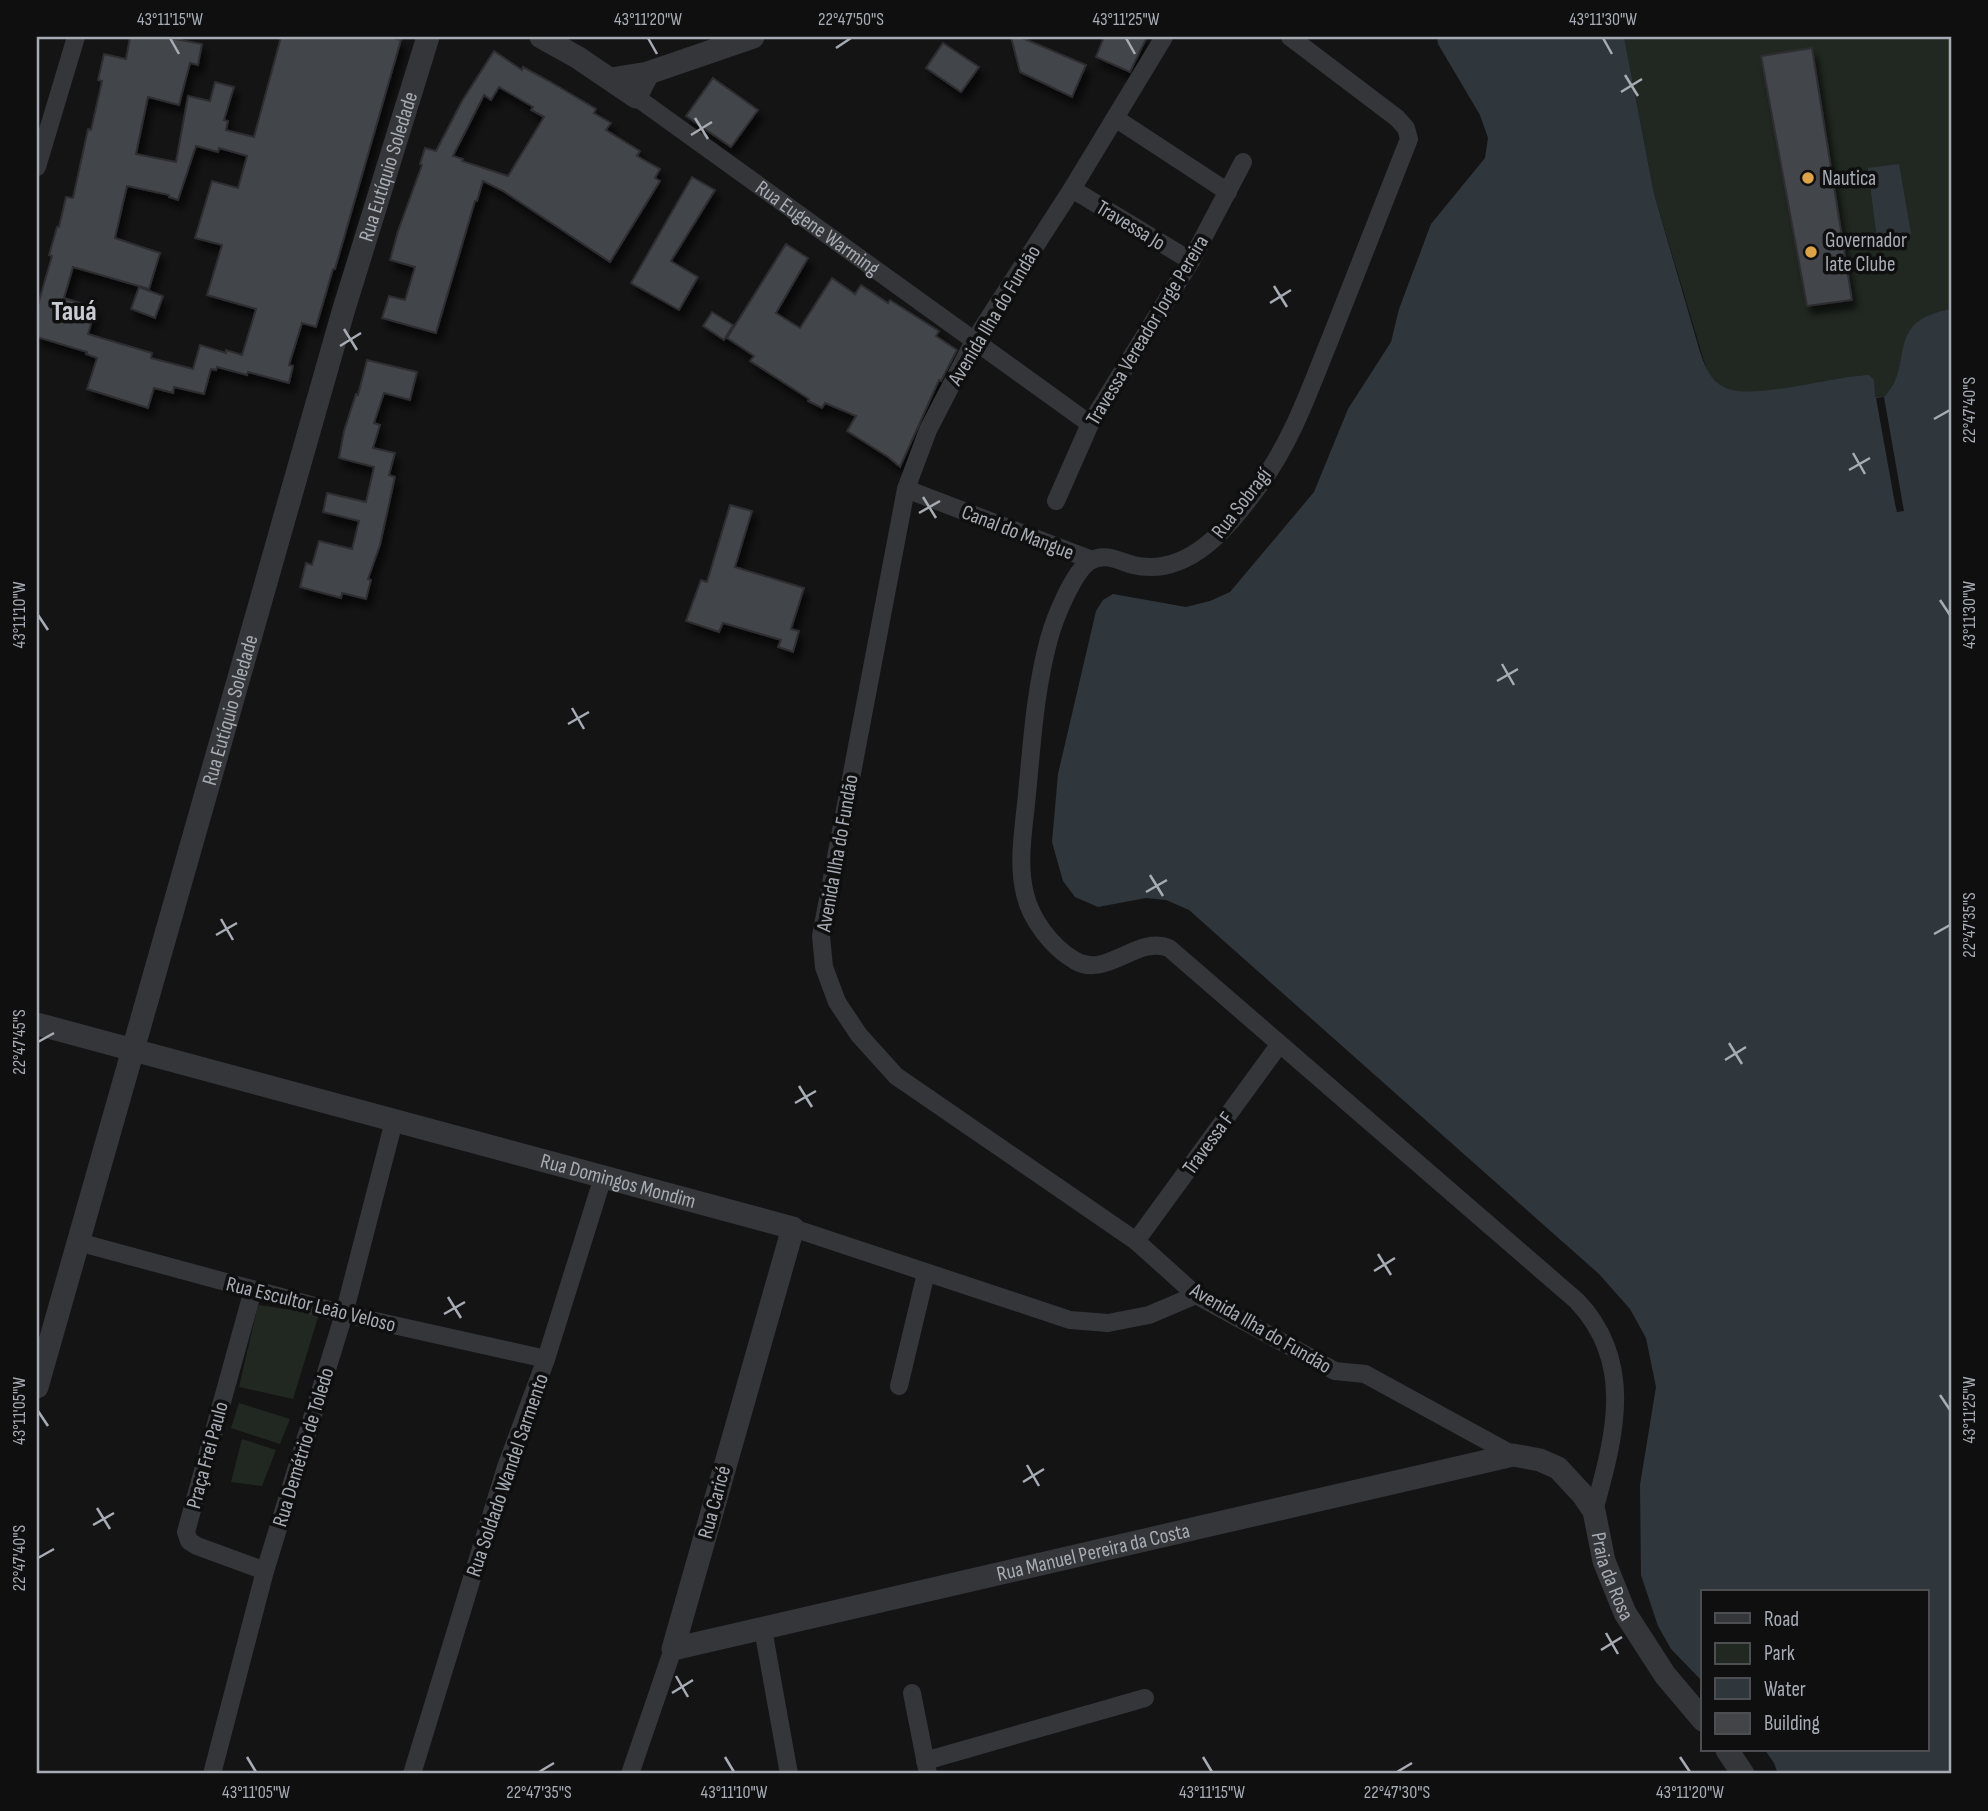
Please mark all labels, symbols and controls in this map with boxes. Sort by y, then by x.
text: 43°11'15"W [137,9,203,30]
text: 43°11'20"W [614,9,682,30]
text: 22°47'50"S [818,9,884,30]
text: 43°11'25"W [1092,9,1160,30]
text: 43°11'30"W [1569,9,1637,30]
street label: Rua Eutíquio Soledade [354,89,423,245]
place label: Nautica [1822,166,1876,191]
marker: Nautica [1800,170,1816,186]
street label: Rua Eugene Warming [751,175,884,281]
street label: Travessa Jo [1092,195,1170,256]
place label: Governador Iate Clube [1825,228,1907,277]
street label: Travessa Vereador Jorge Pereira [1081,231,1214,430]
street label: Avenida Ilha do Fundão [942,241,1046,391]
marker: Governador Iate Clube [1803,244,1819,260]
district label: Tauá [51,295,97,328]
text: 22°47'40"S [1959,377,1980,443]
street label: Rua Sobragí [1206,463,1277,543]
street label: Canal do Mangue [958,500,1077,565]
text: 43°11'10"W [9,581,30,648]
text: 43°11'30"W [1959,581,1980,649]
street label: Rua Eutíquio Soledade [197,632,264,788]
street label: Avenida Ilha do Fundão [811,773,864,934]
text: 22°47'35"S [1959,892,1980,958]
text: 22°47'45"S [9,1009,30,1075]
street label: Travessa F [1177,1107,1240,1180]
street label: Rua Domingos Mondim [538,1148,698,1214]
street label: Rua Escultor Leão Veloso [224,1271,398,1338]
street label: Avenida Ilha do Fundão [1185,1277,1336,1379]
street label: Rua Demétrio de Toledo [267,1365,340,1530]
street label: Rua Soldado Wandel Sarmento [461,1370,554,1580]
text: 43°11'25"W [1959,1376,1980,1444]
text: 43°11'05"W [9,1377,30,1445]
street label: Praça Frei Paulo [181,1399,234,1511]
street label: Rua Caricé [693,1463,736,1541]
street label: Rua Manuel Pereira da Costa [994,1518,1192,1587]
text: 22°47'40"S [9,1525,30,1591]
street label: Praia da Rosa [1586,1530,1639,1626]
legend [1701,1590,1928,1752]
text: Road [1764,1607,1799,1632]
text: Park [1764,1641,1795,1666]
text: Water [1764,1677,1806,1702]
text: Building [1764,1711,1820,1736]
text: 43°11'05"W [222,1782,290,1803]
text: 22°47'35"S [506,1782,572,1803]
text: 43°11'10"W [701,1782,768,1803]
text: 43°11'15"W [1179,1782,1245,1803]
text: 22°47'30"S [1364,1782,1430,1803]
text: 43°11'20"W [1656,1782,1724,1803]

